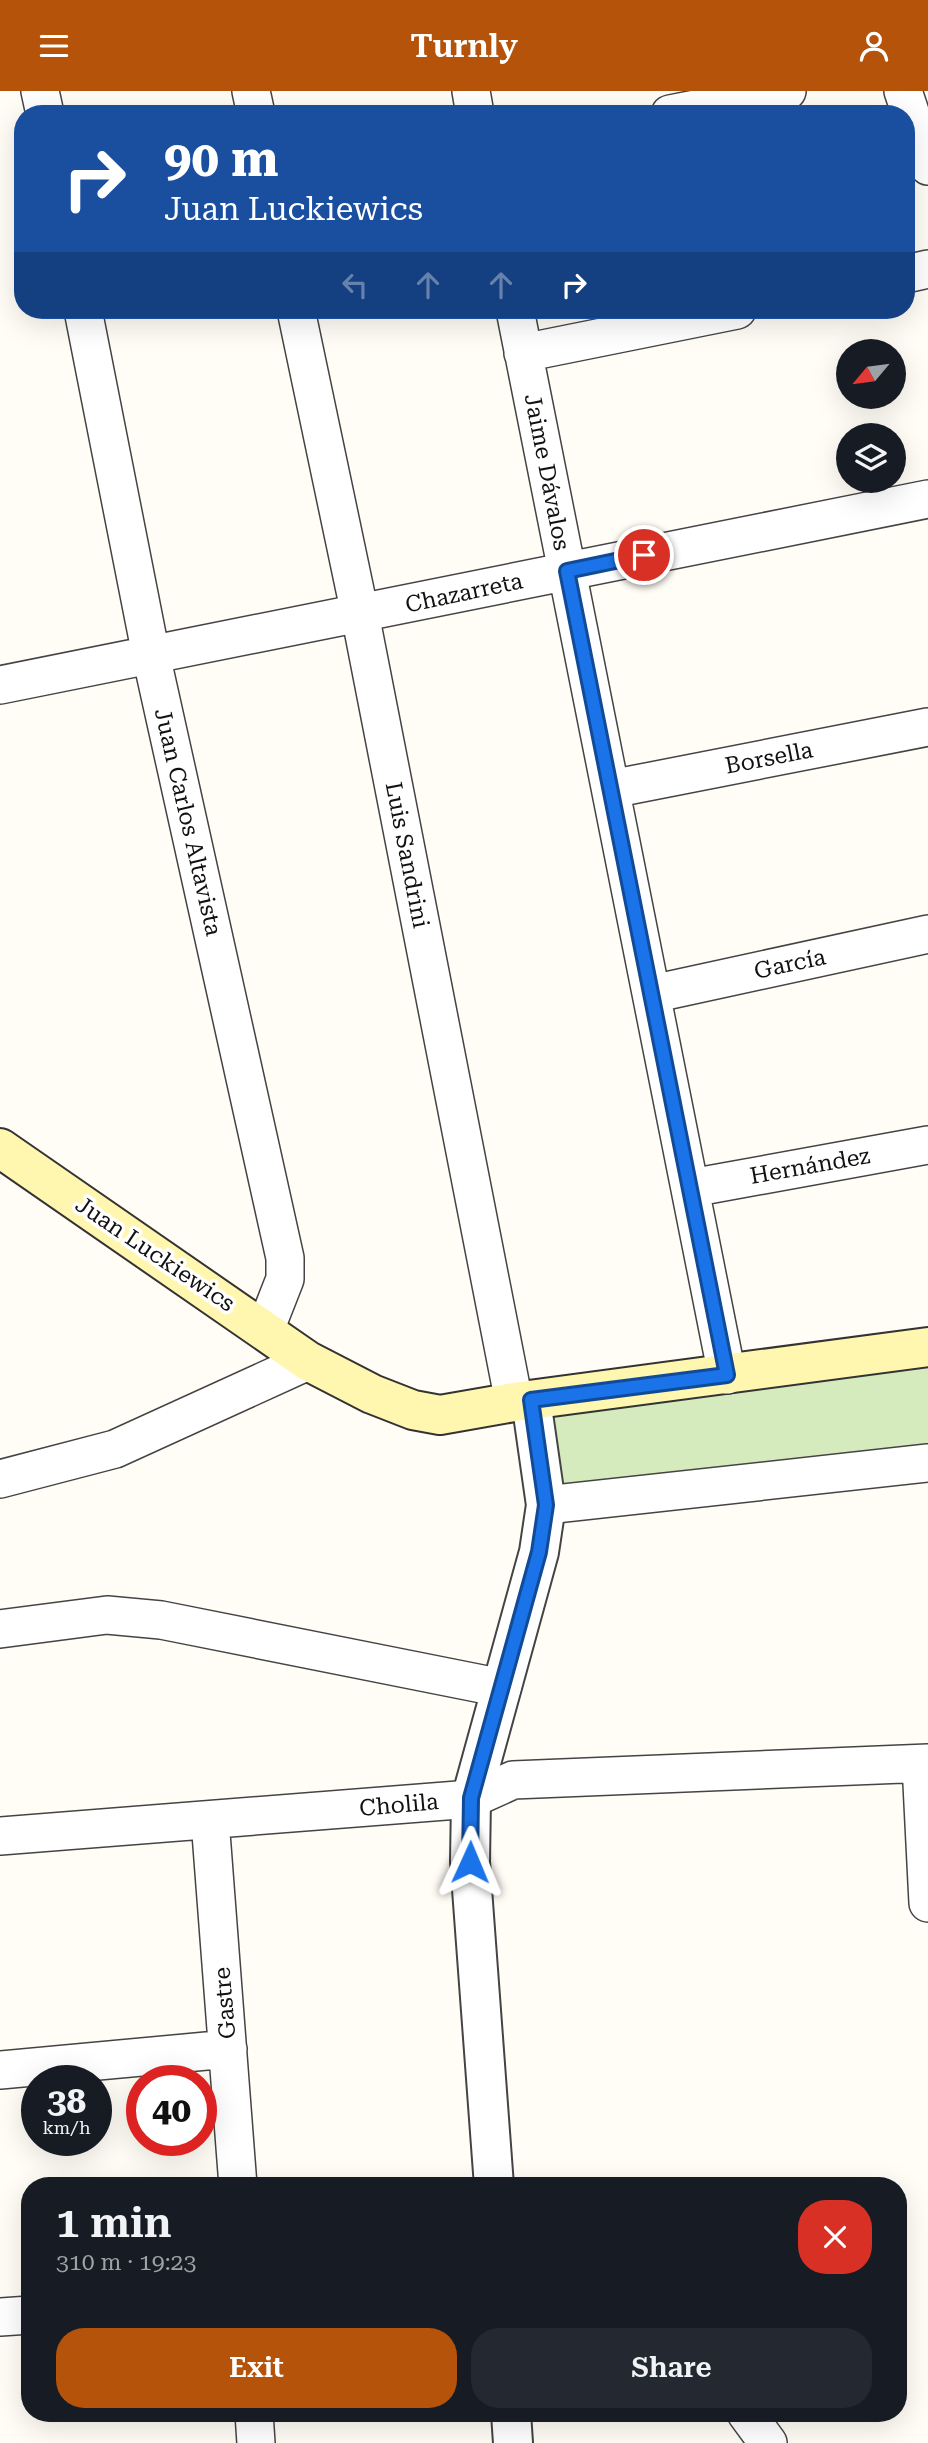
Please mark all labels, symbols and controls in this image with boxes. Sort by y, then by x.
icon: menu [35,27,73,65]
text: Turnly [410,27,518,65]
icon: person [855,27,893,65]
text: 90 m [164,131,279,188]
icon: right [49,133,140,224]
text: Juan Luckiewics [164,190,423,228]
icon: left [336,266,374,304]
icon: ahead [409,266,447,304]
icon: ahead [482,266,520,304]
icon: right [555,266,593,304]
north arrow [836,339,906,409]
map controls [836,339,906,493]
street label: Jaime Dávalos [519,391,575,553]
button: layers [836,423,906,493]
pin [614,525,674,585]
icon: arrive [625,536,663,574]
street label: Chazarreta [403,567,526,619]
street label: Juan Carlos Altavista [149,705,227,939]
street label: Borsella [723,736,816,780]
street label: Luis Sandrini [380,780,434,930]
street label: García [752,943,829,985]
street label: Hernández [748,1142,872,1190]
street label: Juan Luckiewics [70,1191,240,1317]
street label: Cholila [358,1788,440,1822]
position arrow [433,1825,507,1899]
street label: Gastre [208,1966,242,2040]
speed limit sign: 40 [126,2065,217,2156]
text: 38 [47,2081,86,2122]
text: km/h [42,2117,91,2138]
text: 1 min [56,2198,172,2247]
button: close [798,2200,872,2274]
text: 310 m · 19:23 [56,2249,196,2276]
button: Exit [56,2328,457,2408]
button: Share [471,2328,872,2408]

